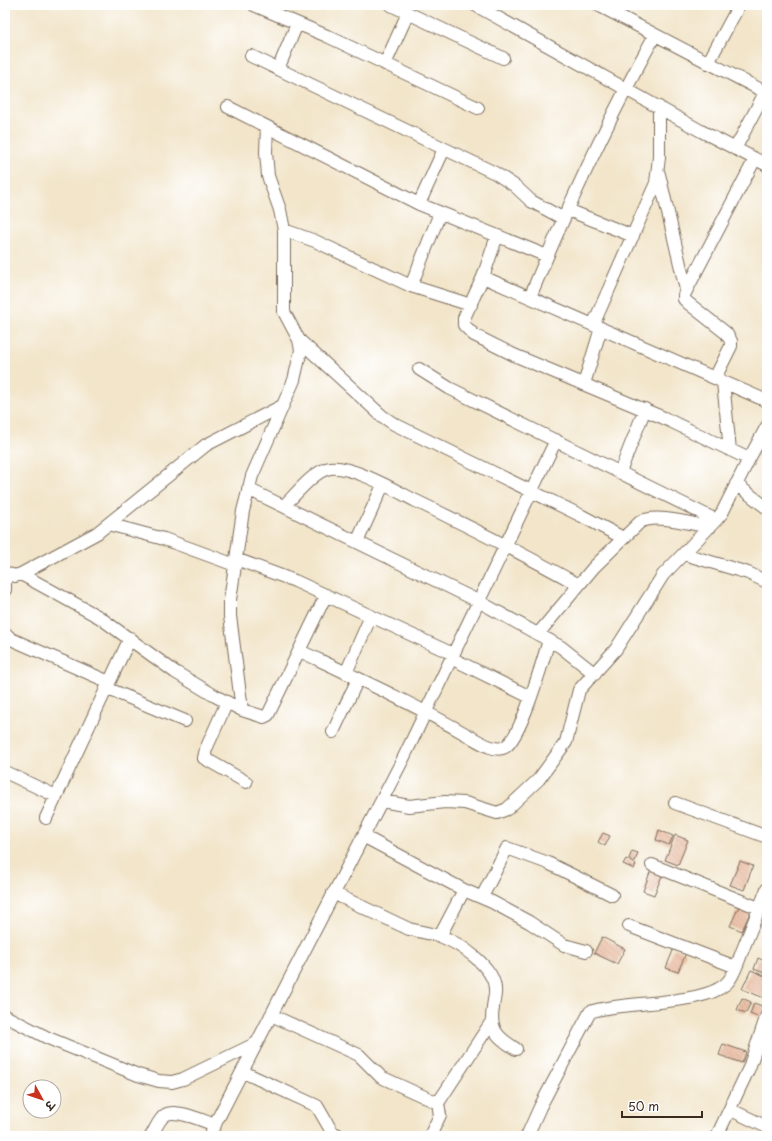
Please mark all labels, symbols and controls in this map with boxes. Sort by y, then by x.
north arrow [22,1079,62,1119]
scale bar [622,1093,702,1119]
text: उ [40,1097,60,1115]
text: 50 m [628,1097,659,1115]

